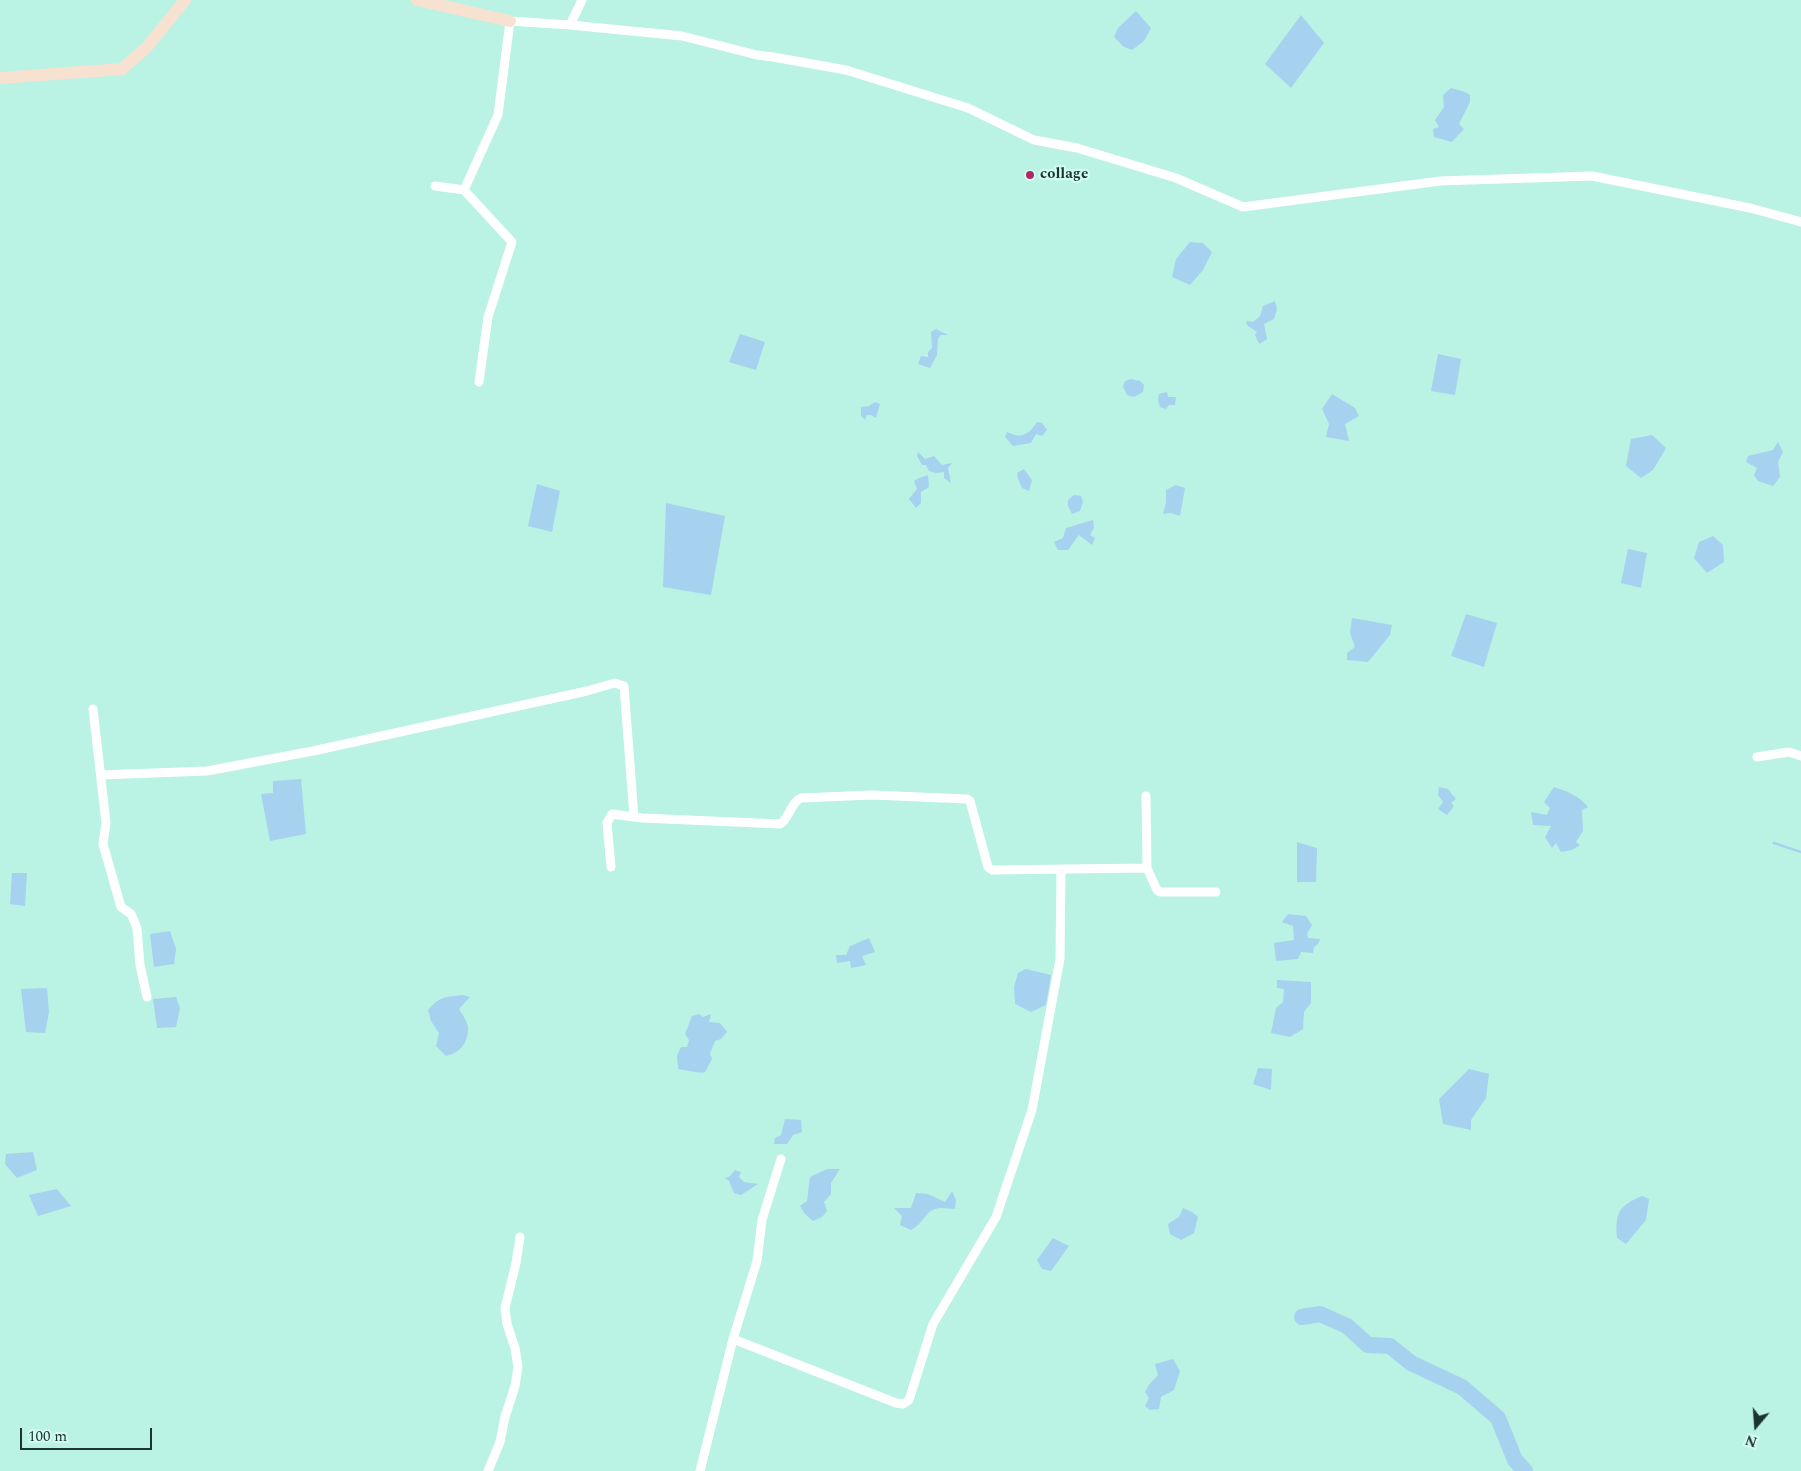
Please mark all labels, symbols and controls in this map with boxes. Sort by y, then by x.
place label: collage [1040,166,1088,184]
marker: collage [1024,169,1036,181]
north arrow [1731,1401,1781,1451]
scale bar [22,1418,155,1450]
text: 100 m [28,1425,67,1448]
text: N [1743,1429,1760,1452]

